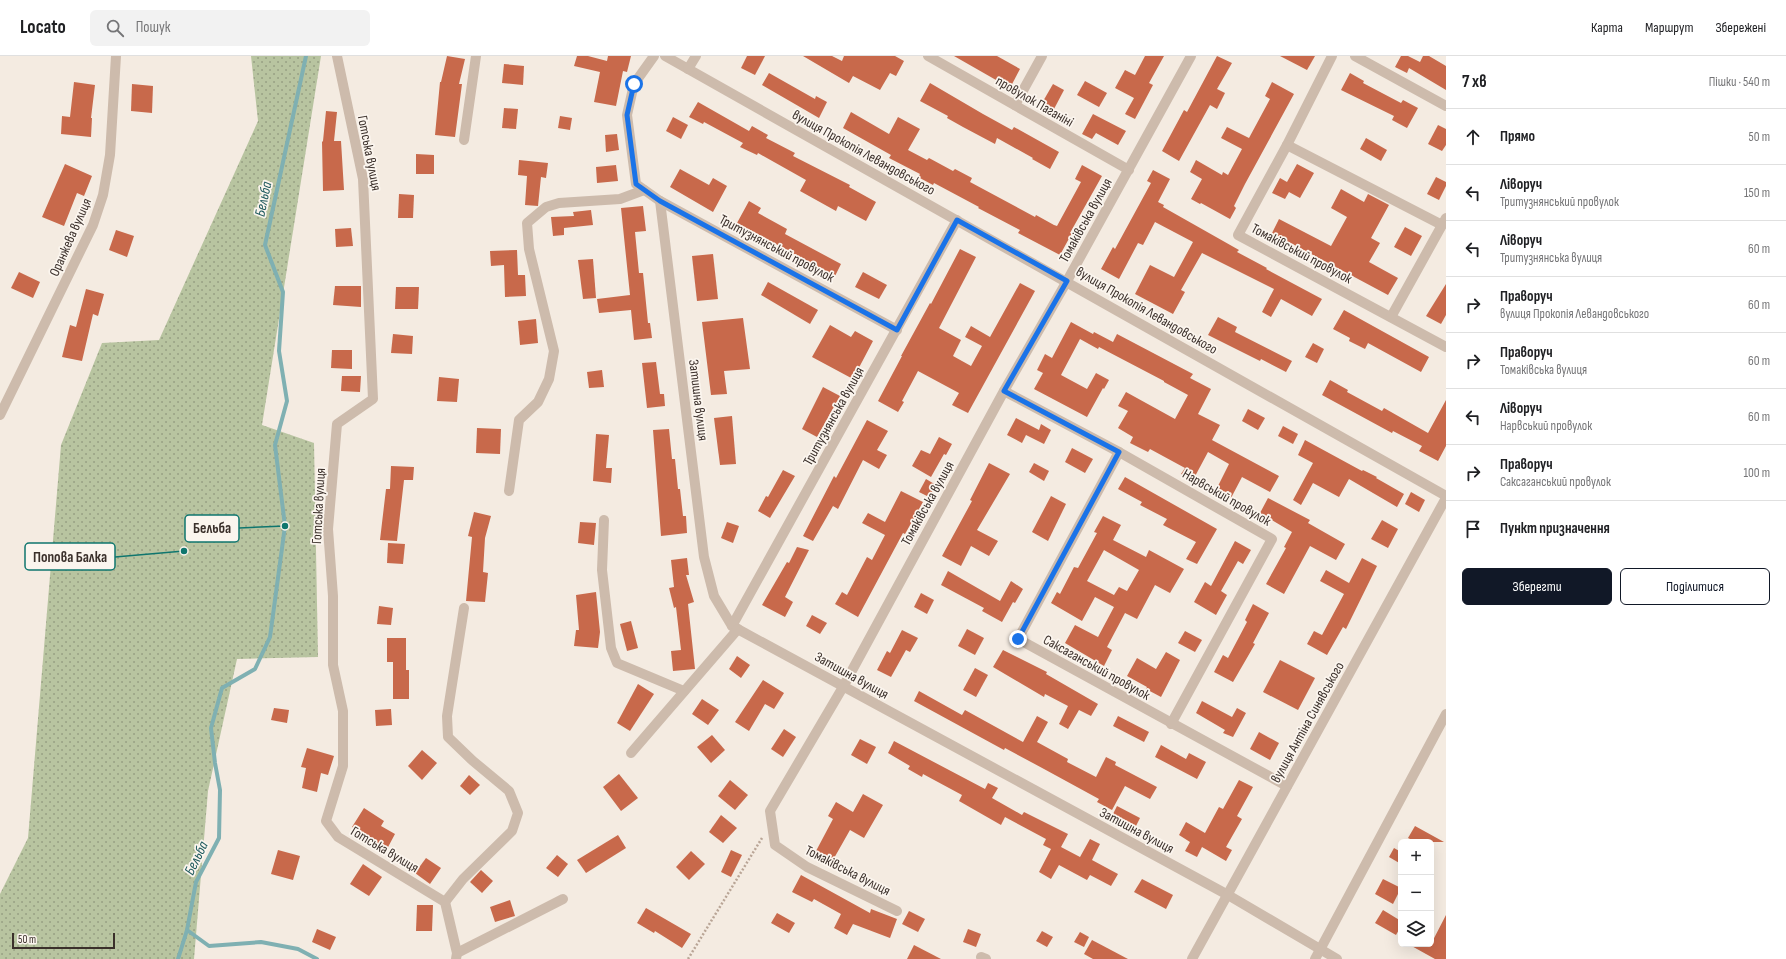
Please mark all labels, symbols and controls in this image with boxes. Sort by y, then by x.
search box [90,10,370,46]
text: Locato [20,16,66,39]
icon: search [104,17,126,39]
text: Пошук [136,18,171,37]
text: Карта [1591,19,1623,36]
text: Маршрут [1645,19,1693,36]
text: Збережені [1715,19,1766,36]
street label: провулок Паганіні [993,72,1077,131]
text: 7 хв [1462,72,1487,92]
text: Пішки · 540 m [1709,74,1770,90]
route start [625,75,643,93]
street label: вулиця Прокопія Левандовського [789,106,938,199]
street label: Готська вулиця [354,114,385,192]
icon: ahead [1462,126,1484,148]
text: Прямо [1500,127,1535,146]
text: 50 m [1749,129,1770,145]
street label: Томаківська вулиця [1055,175,1116,265]
text: Ліворуч [1500,175,1542,194]
water label: Бельба [251,180,276,218]
icon: left [1462,182,1484,204]
text: 150 m [1744,185,1770,201]
text: Тритузнянський провулок [1500,194,1619,210]
street label: Оранжева вулиця [46,195,95,279]
street label: Тритузнянський провулок [716,211,838,286]
street label: Томаківський провулок [1248,220,1356,287]
text: Ліворуч [1500,231,1542,250]
icon: left [1462,238,1484,260]
text: 60 m [1748,241,1770,257]
text: Тритузнянська вулиця [1500,250,1602,266]
street label: вулиця Прокопія Левандовського [1073,263,1221,358]
text: Праворуч [1500,287,1553,306]
icon: right [1462,294,1484,316]
text: 60 m [1748,297,1770,313]
text: вулиця Прокопія Левандовського [1500,306,1649,322]
text: Праворуч [1500,343,1553,362]
icon: right [1462,350,1484,372]
text: 60 m [1748,353,1770,369]
street label: Затишна вулиця [685,358,712,442]
text: Томаківська вулиця [1500,362,1587,378]
street label: Тритузнянська вулиця [799,364,868,469]
text: Ліворуч [1500,399,1542,418]
icon: left [1462,406,1484,428]
text: 60 m [1748,409,1770,425]
text: Нарвський провулок [1500,418,1592,434]
text: Праворуч [1500,455,1553,474]
street label: Томаківська вулиця [897,458,958,548]
icon: right [1462,462,1484,484]
street label: Нарвський провулок [1180,465,1275,530]
text: 100 m [1743,465,1770,481]
street label: Готська вулиця [308,468,329,545]
text: Саксаганський провулок [1500,474,1611,490]
callout: Бельба [185,515,239,542]
icon: arrive [1462,518,1484,540]
text: Бельба [193,519,231,538]
text: Пункт призначення [1500,519,1610,538]
callout: Попова Балка [25,543,115,570]
text: Попова Балка [33,548,107,567]
button: Зберегти [1462,568,1612,605]
button: Поділитися [1620,568,1770,605]
route end [1009,630,1027,648]
street label: Саксаганський провулок [1040,631,1154,704]
street label: Затишна вулиця [812,648,892,703]
street label: вулиця Антіна Синявського [1267,659,1348,786]
street label: Затишна вулиця [1097,804,1177,857]
street label: Готська вулиця [348,823,422,876]
water label: Бельба [180,838,213,878]
map controls [1398,839,1434,947]
button: + [1398,839,1434,875]
street label: Томаківська вулиця [802,842,893,899]
button: − [1398,875,1434,911]
button: layers [1398,911,1434,947]
scale bar [12,931,115,950]
text: 50 m [18,933,36,946]

